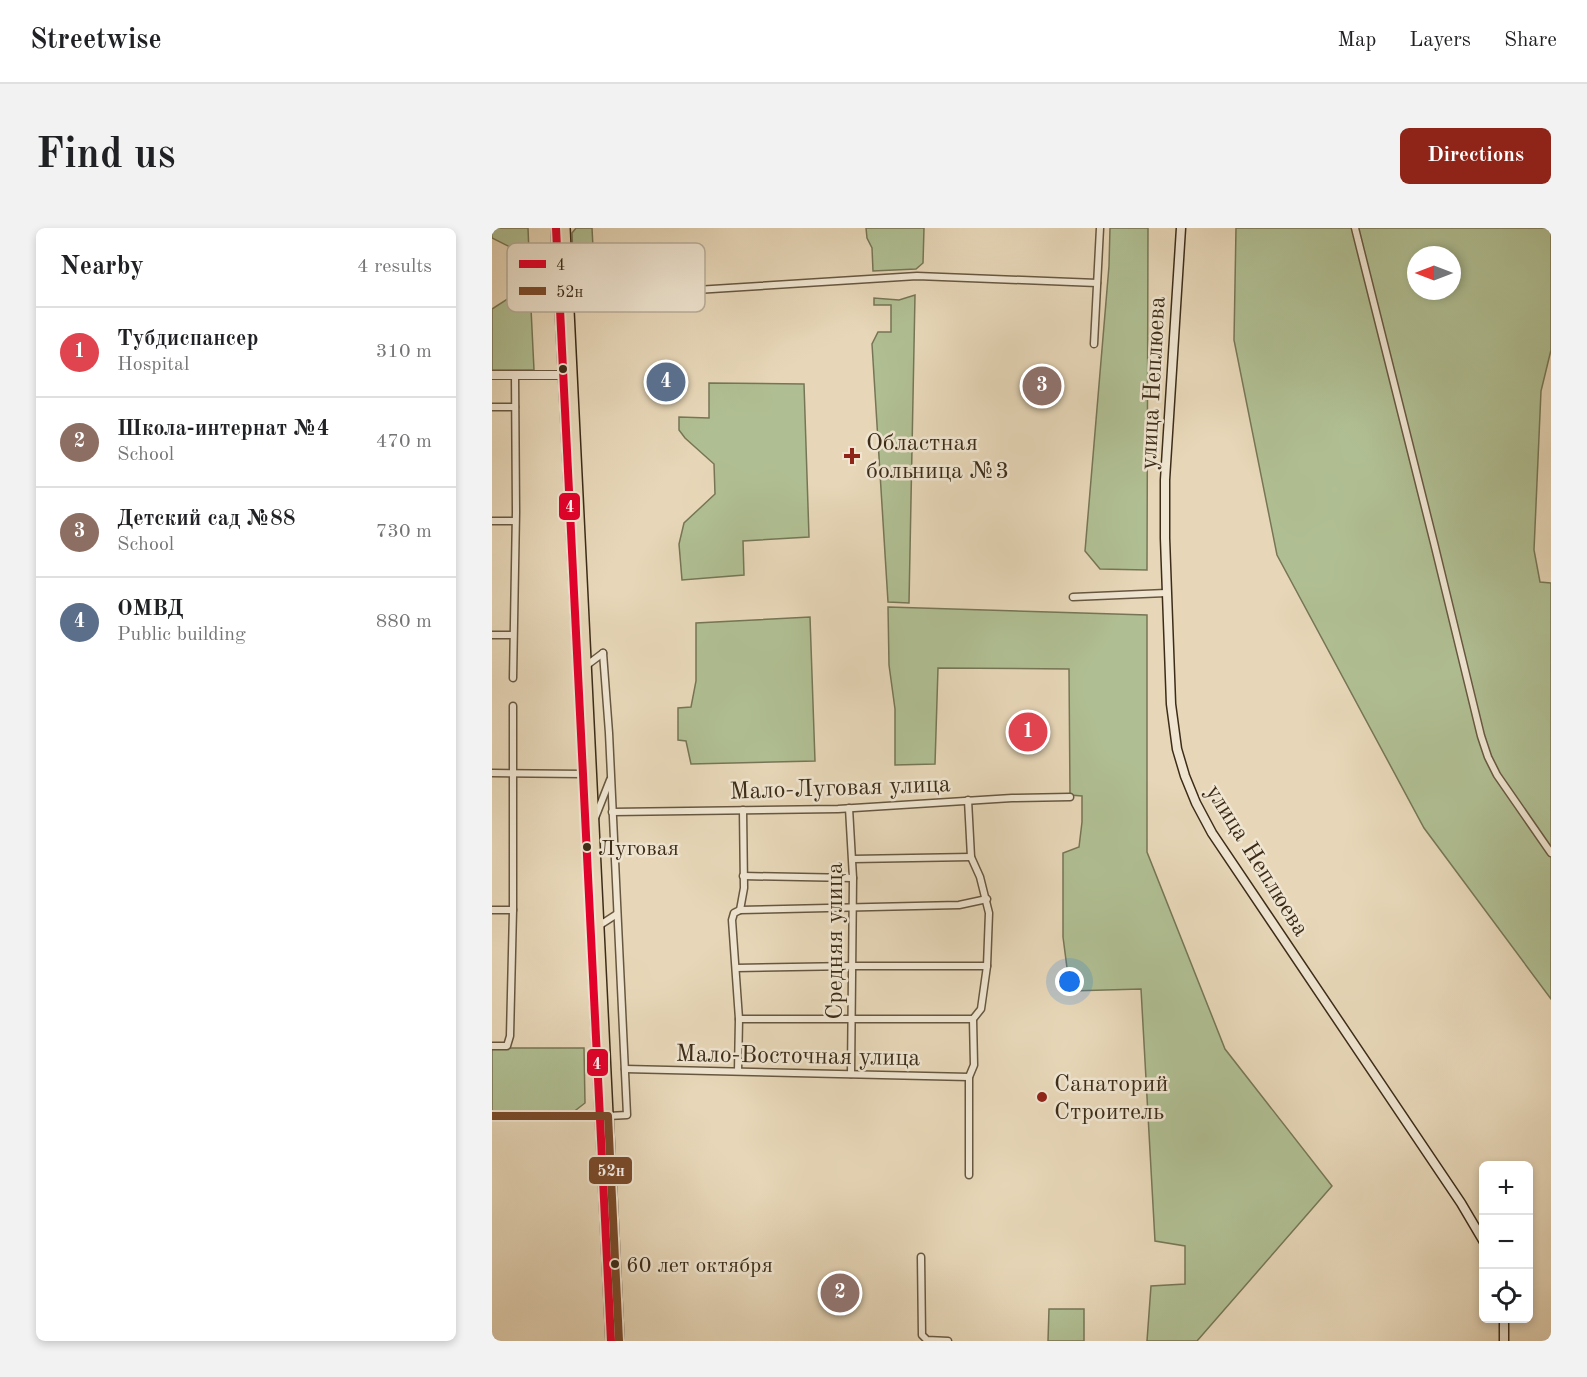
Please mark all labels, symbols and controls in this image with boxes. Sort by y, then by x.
text: Streetwise [30,27,162,55]
text: Map [1337,30,1376,51]
text: Layers [1409,30,1471,51]
text: Share [1504,30,1557,51]
button: Directions [1400,128,1551,184]
text: Find us [36,135,175,177]
legend [507,243,705,312]
north arrow [1407,246,1461,300]
text: Nearby [60,254,144,280]
text: 4 results [357,257,432,277]
text: 4 [556,258,565,274]
text: 52н [556,285,584,301]
street label: улица Неплюева [1137,296,1171,470]
text: Тубдиспансер [117,328,258,350]
text: 1 [74,342,85,362]
text: 310 m [376,342,432,362]
text: Hospital [117,355,189,375]
pin: 4 [646,360,686,404]
unlabelled marker [557,363,569,375]
pin: 3 [1022,364,1062,408]
text: Школа-интернат №4 [117,418,329,440]
text: 2 [74,432,85,452]
text: 470 m [376,432,432,452]
place label: Областная больница №3 [866,432,1009,484]
text: School [117,445,174,465]
marker: Областная больница №3 [843,447,861,465]
line badge: 4 [558,492,581,521]
text: 4 [565,500,575,516]
text: Детский сад №88 [117,508,296,530]
text: 3 [74,522,85,542]
text: 730 m [376,522,432,542]
text: School [117,535,174,555]
text: ОМВД [117,598,183,620]
text: 4 [74,612,85,632]
text: 880 m [376,612,432,632]
text: Public building [117,625,246,645]
pin: 1 [1008,710,1048,754]
street label: Мало-Луговая улица [729,773,951,805]
street label: улица Неплюева [1200,781,1313,941]
place label: Луговая [598,838,679,860]
marker: Луговая [581,841,593,853]
street label: Средняя улица [824,862,848,1020]
your location [1055,967,1084,996]
street label: Мало-Восточная улица [675,1043,921,1071]
line badge: 4 [586,1048,609,1077]
text: 4 [592,1057,602,1073]
place label: Санаторий Строитель [1054,1073,1168,1125]
marker: Санаторий Строитель [1035,1090,1049,1104]
line badge: 52н [588,1156,633,1185]
map controls [1479,1161,1533,1323]
button: + [1479,1161,1533,1215]
text: 52н [597,1164,625,1180]
button: − [1479,1215,1533,1269]
place label: 60 лет октября [626,1255,773,1277]
marker: 60 лет октября [609,1258,621,1270]
button: locate [1479,1269,1533,1323]
pin: 2 [820,1270,860,1316]

